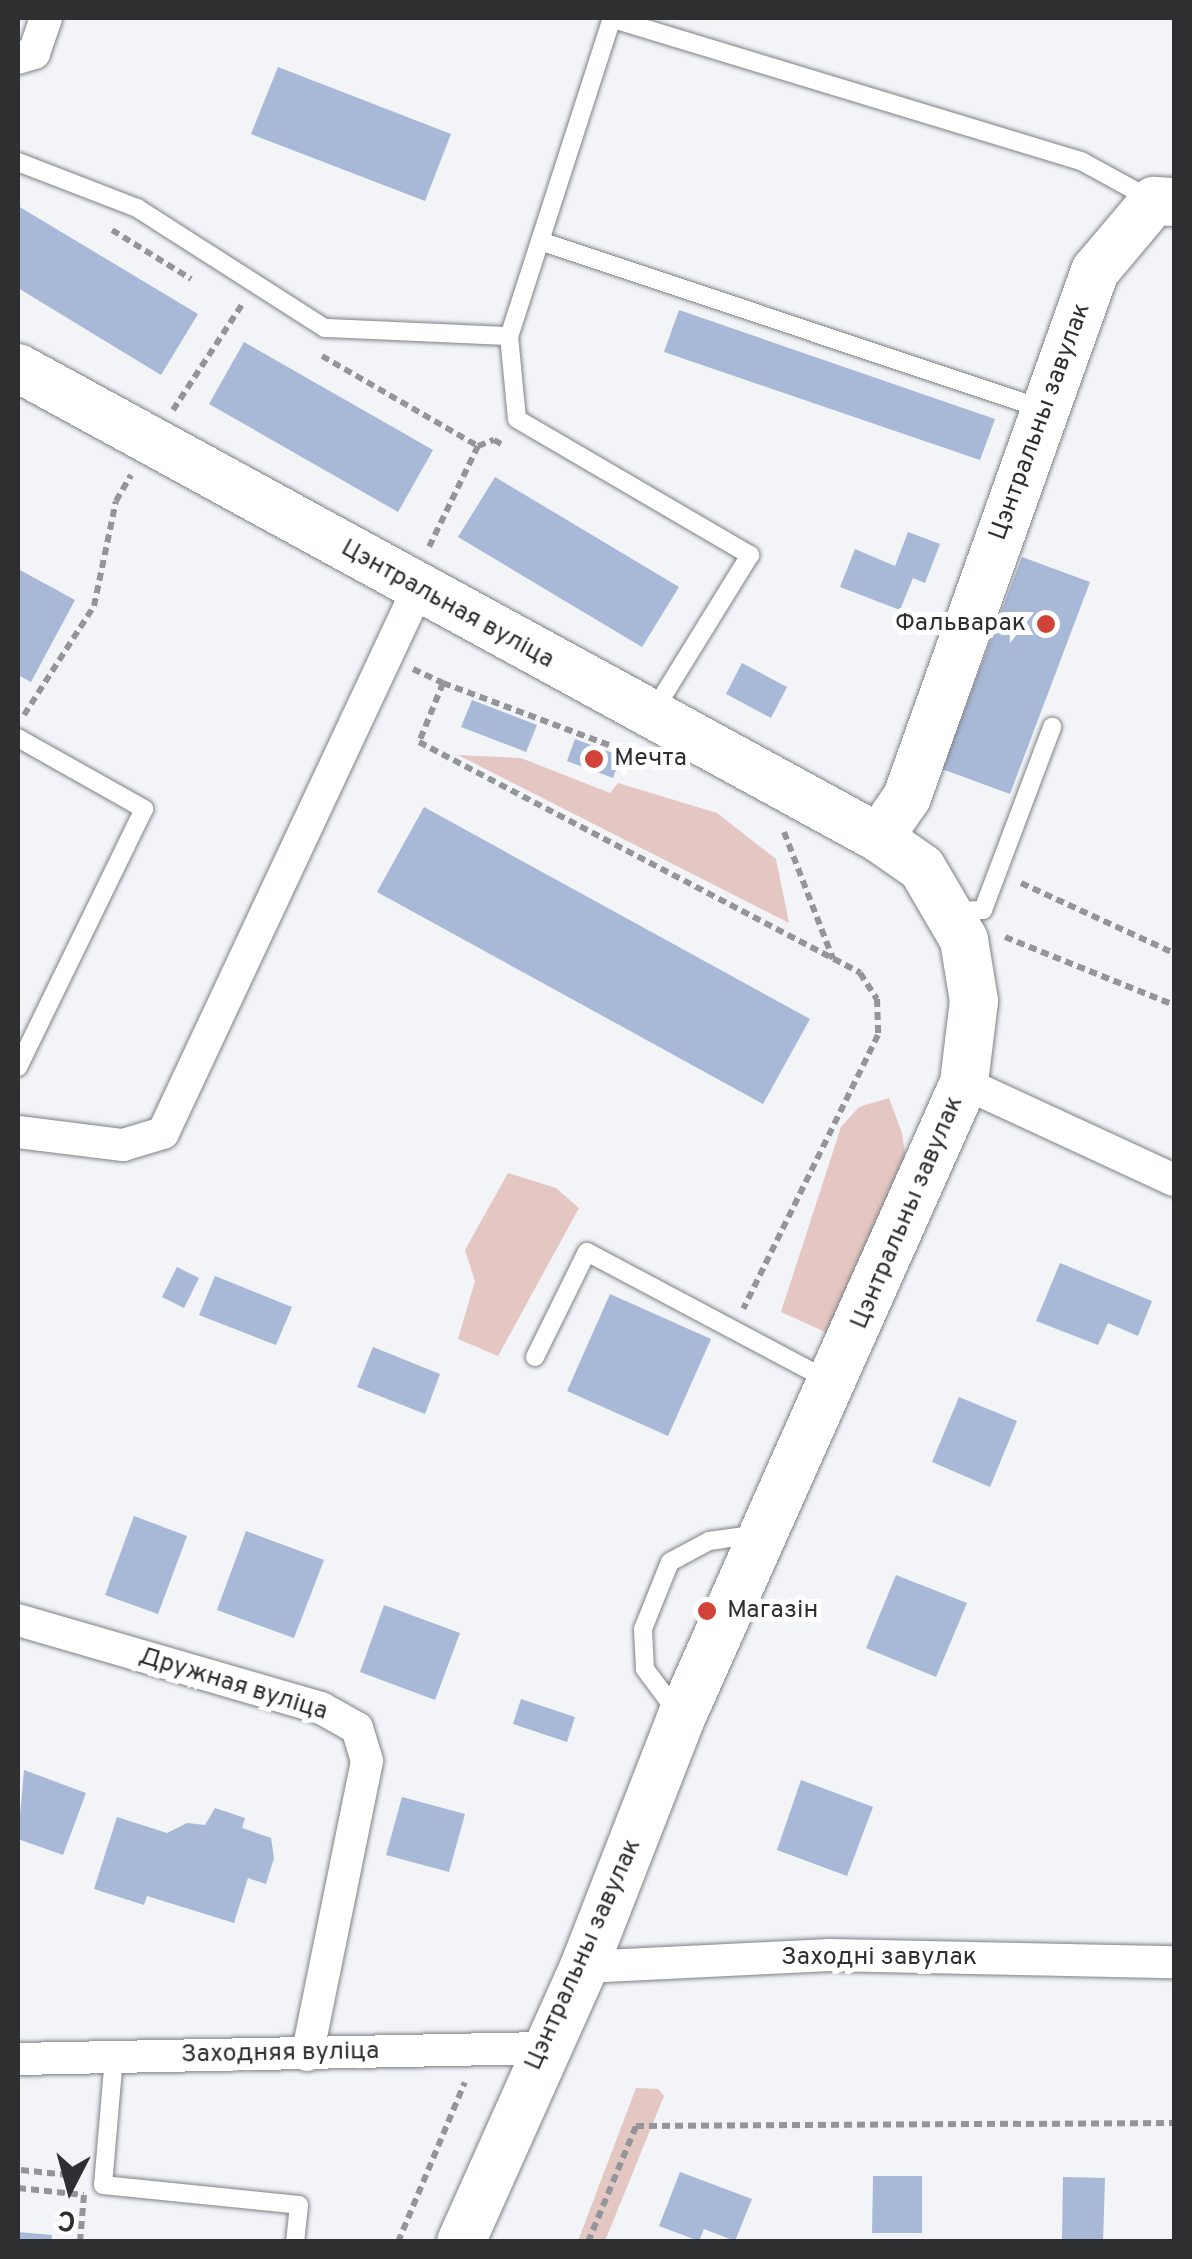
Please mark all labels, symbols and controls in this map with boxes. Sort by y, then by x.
street label: Цэнтральны завулак [984,299,1098,545]
street label: Цэнтральная вуліца [335,534,559,676]
place label: Фальварак [895,609,1026,639]
marker: Фальварак [1035,613,1057,635]
place label: Мечта [614,744,687,774]
marker: Мечта [583,748,605,770]
street label: Цэнтральны завулак [845,1092,971,1334]
place label: Магазін [727,1596,818,1626]
marker: Магазін [696,1600,718,1622]
street label: Дружная вуліца [135,1642,331,1728]
street label: Цэнтральны завулак [519,1835,649,2075]
street label: Заходні завулак [781,1943,977,1973]
street label: Заходняя вуліца [181,2037,379,2071]
north arrow [20,2139,120,2239]
text: С [56,2200,78,2238]

